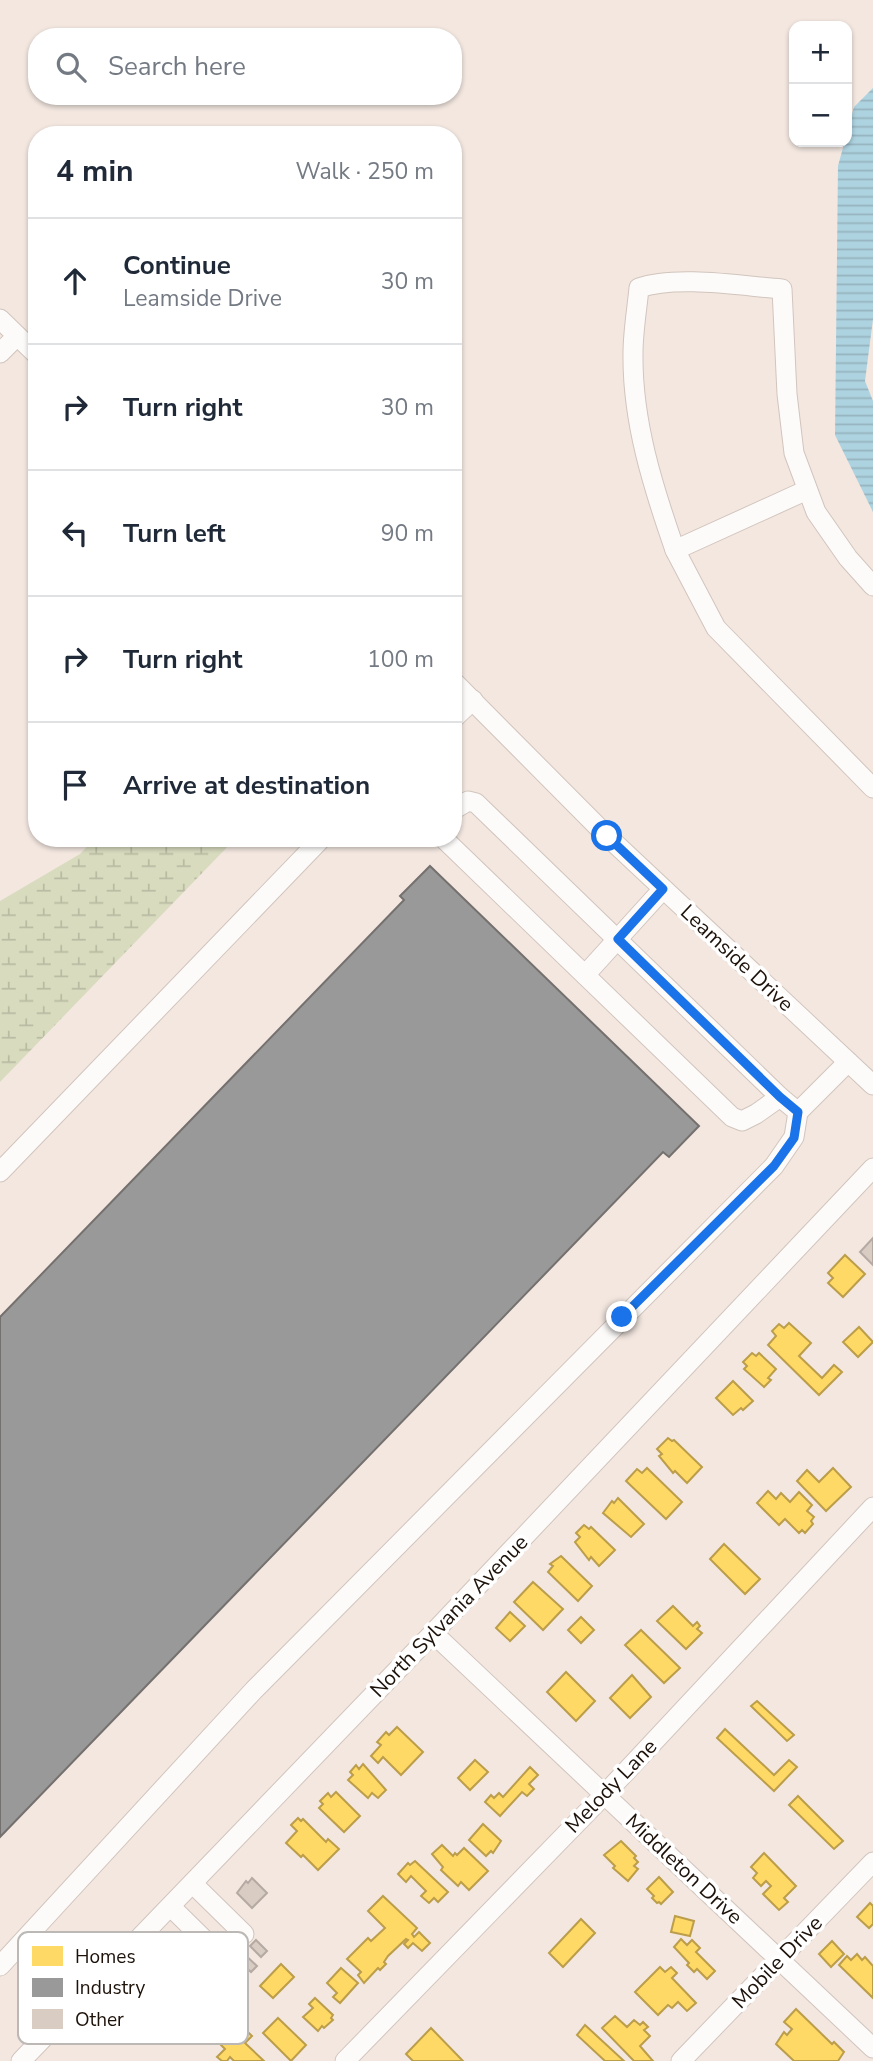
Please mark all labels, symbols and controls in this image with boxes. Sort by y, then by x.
map controls [789,21,852,147]
button: + [789,21,852,84]
search box [28,28,462,105]
icon: search [52,48,90,86]
text: Search here [108,49,246,84]
button: − [789,84,852,147]
text: 4 min [56,151,134,192]
text: Walk · 250 m [295,156,434,187]
text: Continue [123,248,231,283]
icon: ahead [56,262,94,300]
text: 30 m [381,266,434,297]
text: Leamside Drive [123,283,282,314]
icon: right [56,388,94,426]
text: Turn right [123,390,242,425]
text: 30 m [381,392,434,423]
icon: left [56,514,94,552]
text: Turn left [123,516,226,551]
text: 90 m [381,518,434,549]
icon: right [56,640,94,678]
text: Turn right [123,642,242,677]
text: 100 m [367,644,434,675]
icon: arrive [56,766,94,804]
text: Arrive at destination [123,768,370,803]
route start [591,820,622,851]
street label: Leamside Drive [674,898,800,1018]
route end [606,1301,637,1332]
street label: North Sylvania Avenue [364,1529,534,1703]
street label: Melody Lane [559,1733,663,1839]
street label: Middleton Drive [619,1807,749,1931]
street label: Mobile Drive [726,1909,828,2015]
legend [18,1932,248,2044]
text: Homes [75,1944,136,1970]
text: Industry [75,1975,145,2001]
text: Other [75,2007,124,2033]

